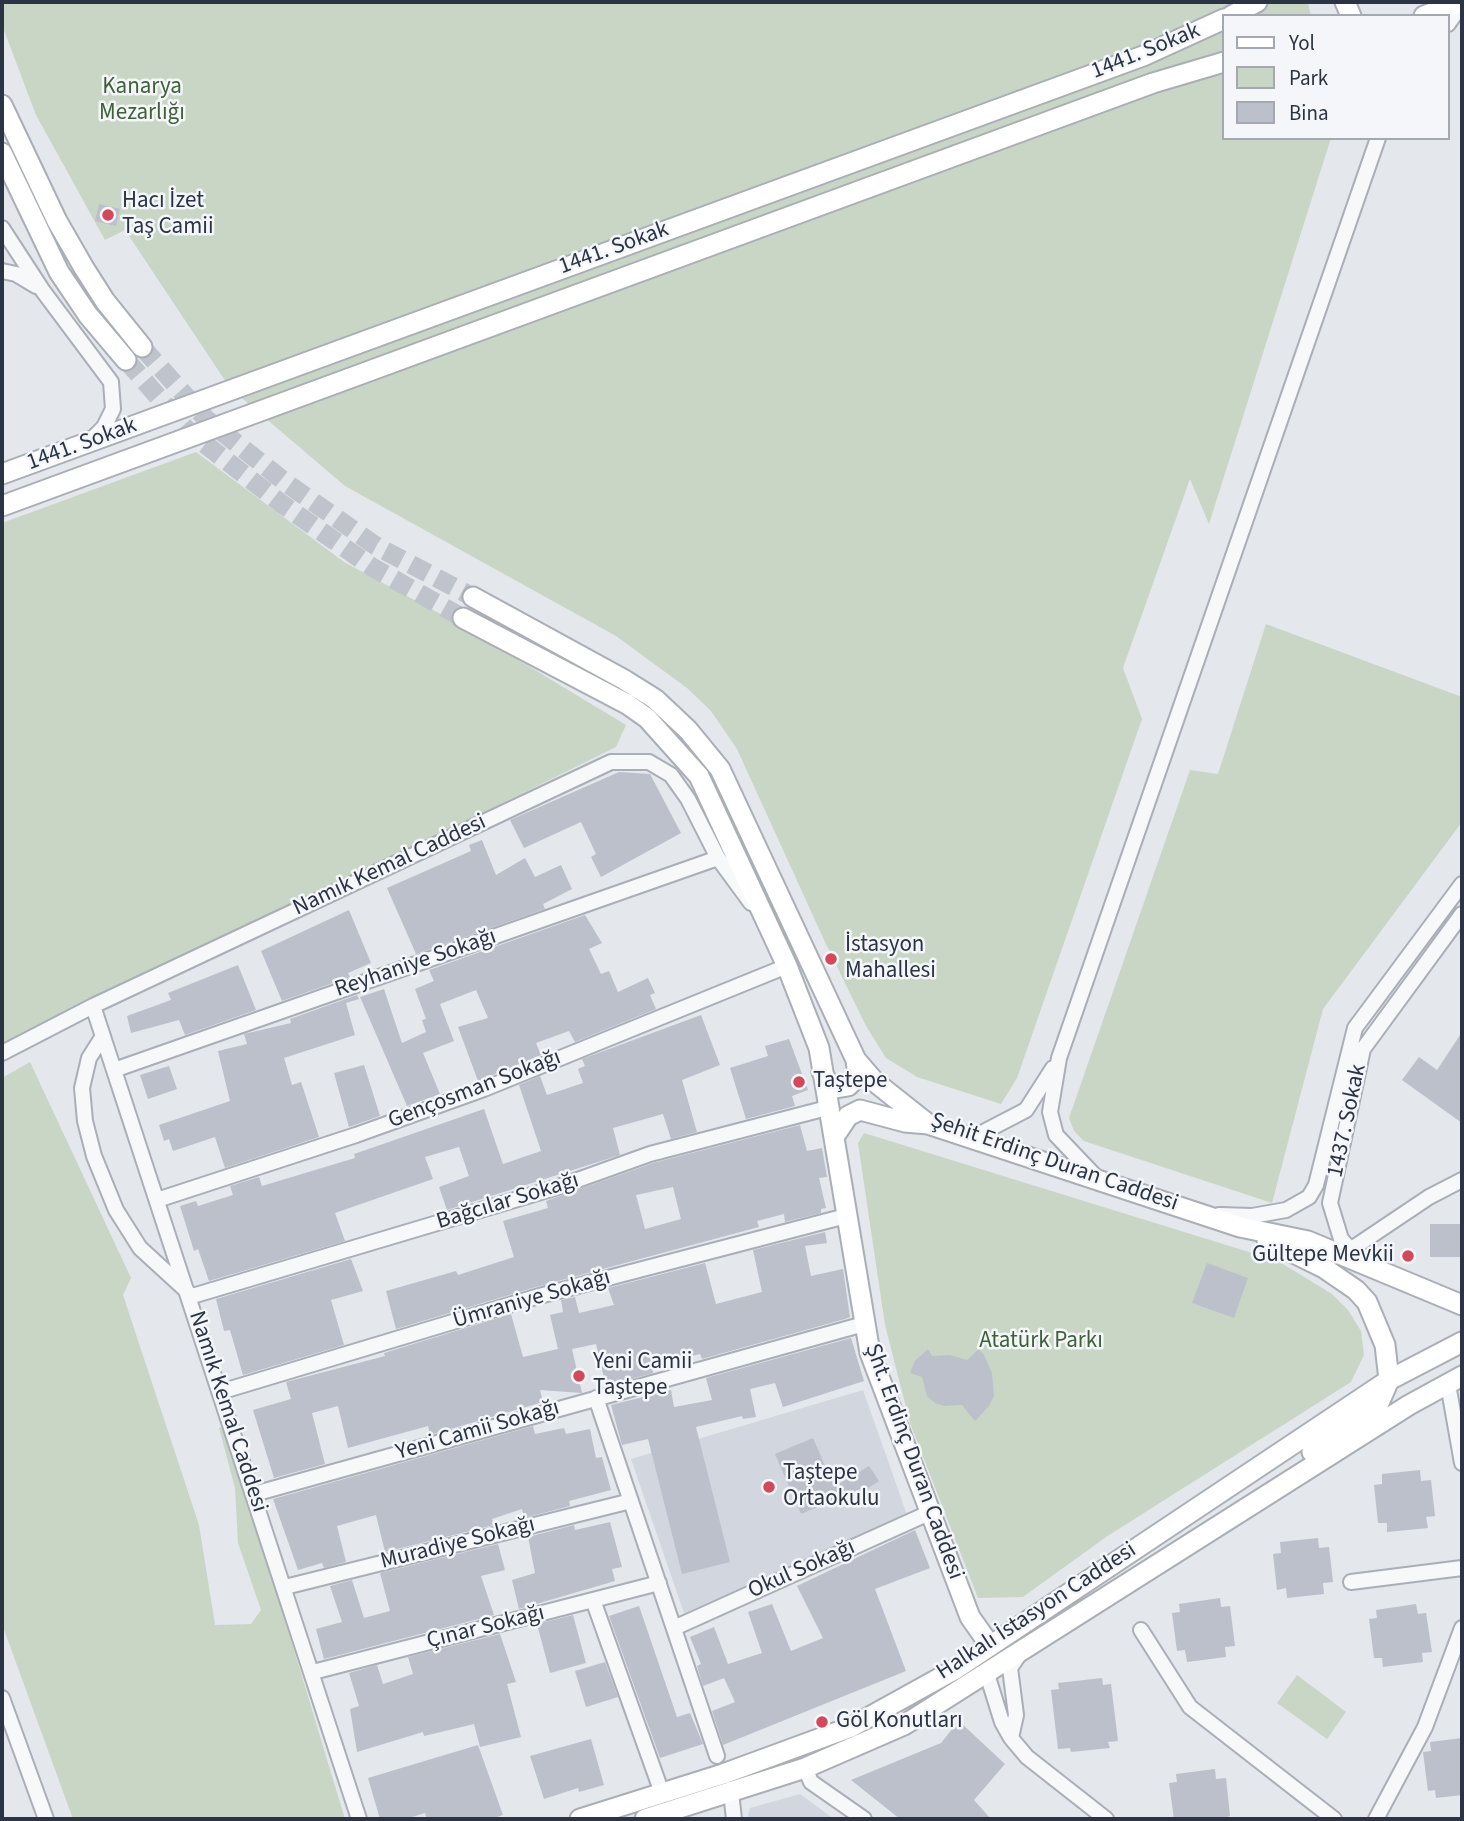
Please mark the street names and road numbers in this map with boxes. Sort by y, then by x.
street label: 1441. Sokak [1088,18,1204,86]
street label: 1441. Sokak [555,216,673,282]
street label: 1441. Sokak [23,412,141,478]
street label: Namık Kemal Caddesi [289,809,491,923]
street label: Reyhaniye Sokağı [332,923,500,1005]
street label: Gençosman Sokağı [385,1044,565,1136]
street label: 1437. Sokak [1323,1062,1373,1180]
street label: Şehit Erdinç Duran Caddesi [927,1108,1181,1218]
street label: Bağcılar Sokağı [434,1167,582,1237]
street label: Ümraniye Sokağı [450,1264,614,1336]
street label: Namık Kemal Caddesi [181,1308,273,1516]
street label: Şht. Erdinç Duran Caddesi [857,1340,969,1584]
street label: Yeni Camii Sokağı [393,1394,563,1468]
street label: Muradiye Sokağı [378,1511,538,1577]
street label: Okul Sokağı [744,1534,860,1606]
street label: Halkalı İstasyon Caddesi [932,1537,1142,1687]
street label: Çınar Sokağı [424,1600,548,1656]

